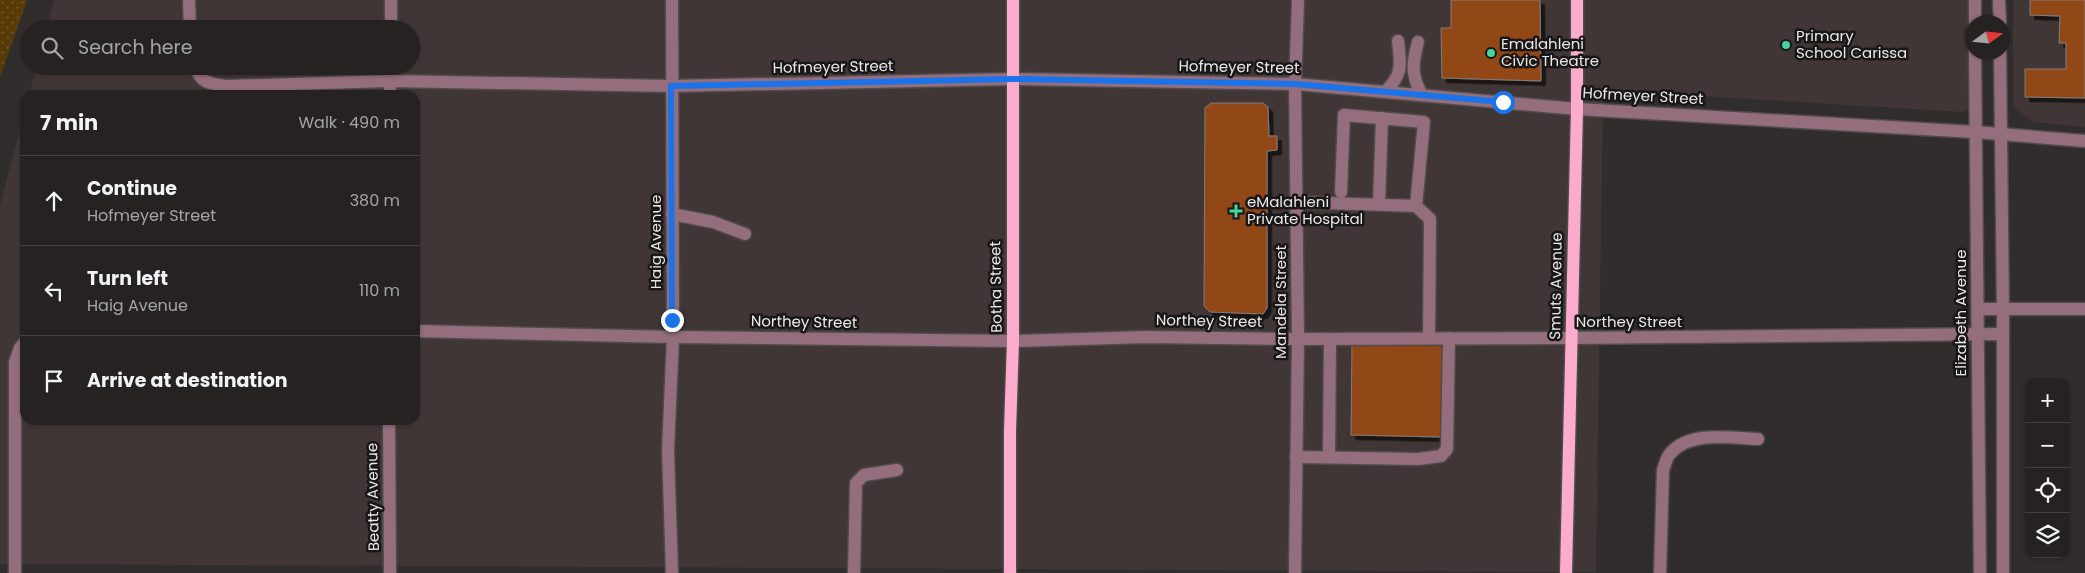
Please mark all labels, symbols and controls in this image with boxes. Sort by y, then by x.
north arrow [1965,15,2010,60]
search box [20,20,420,75]
place label: Primary School Carissa [1796,25,1907,63]
place label: Emalahleni Civic Theatre [1501,33,1599,71]
icon: search [38,34,66,62]
text: Search here [78,34,192,61]
marker: Primary School Carissa [1780,39,1792,51]
marker: Emalahleni Civic Theatre [1485,47,1497,59]
street label: Hofmeyer Street [772,55,894,78]
street label: Hofmeyer Street [1178,55,1300,78]
street label: Hofmeyer Street [1582,82,1704,109]
route start [1492,91,1515,114]
text: 7 min [40,108,98,137]
text: Walk · 490 m [299,111,400,134]
text: Continue [87,175,177,202]
icon: ahead [40,187,68,215]
text: 380 m [350,189,400,212]
place label: eMalahleni Private Hospital [1247,191,1363,229]
street label: Haig Avenue [645,195,666,289]
text: Hofmeyer Street [87,204,216,227]
marker: eMalahleni Private Hospital [1229,204,1243,218]
street label: Smuts Avenue [1544,232,1567,340]
street label: Botha Street [984,241,1007,333]
street label: Mandela Street [1270,245,1291,359]
street label: Elizabeth Avenue [1950,250,1971,376]
text: Turn left [87,265,168,292]
icon: left [40,277,68,305]
text: 110 m [359,279,400,302]
text: Haig Avenue [87,294,188,317]
route end [661,309,684,332]
street label: Northey Street [1156,309,1262,332]
street label: Northey Street [751,310,857,333]
street label: Northey Street [1576,311,1682,332]
icon: arrive [40,367,68,395]
text: Arrive at destination [87,367,288,394]
map controls [2025,378,2070,558]
button: + [2025,378,2070,423]
button: − [2025,423,2070,468]
street label: Beatty Avenue [361,443,384,551]
button: locate [2025,468,2070,513]
button: layers [2025,513,2070,558]

